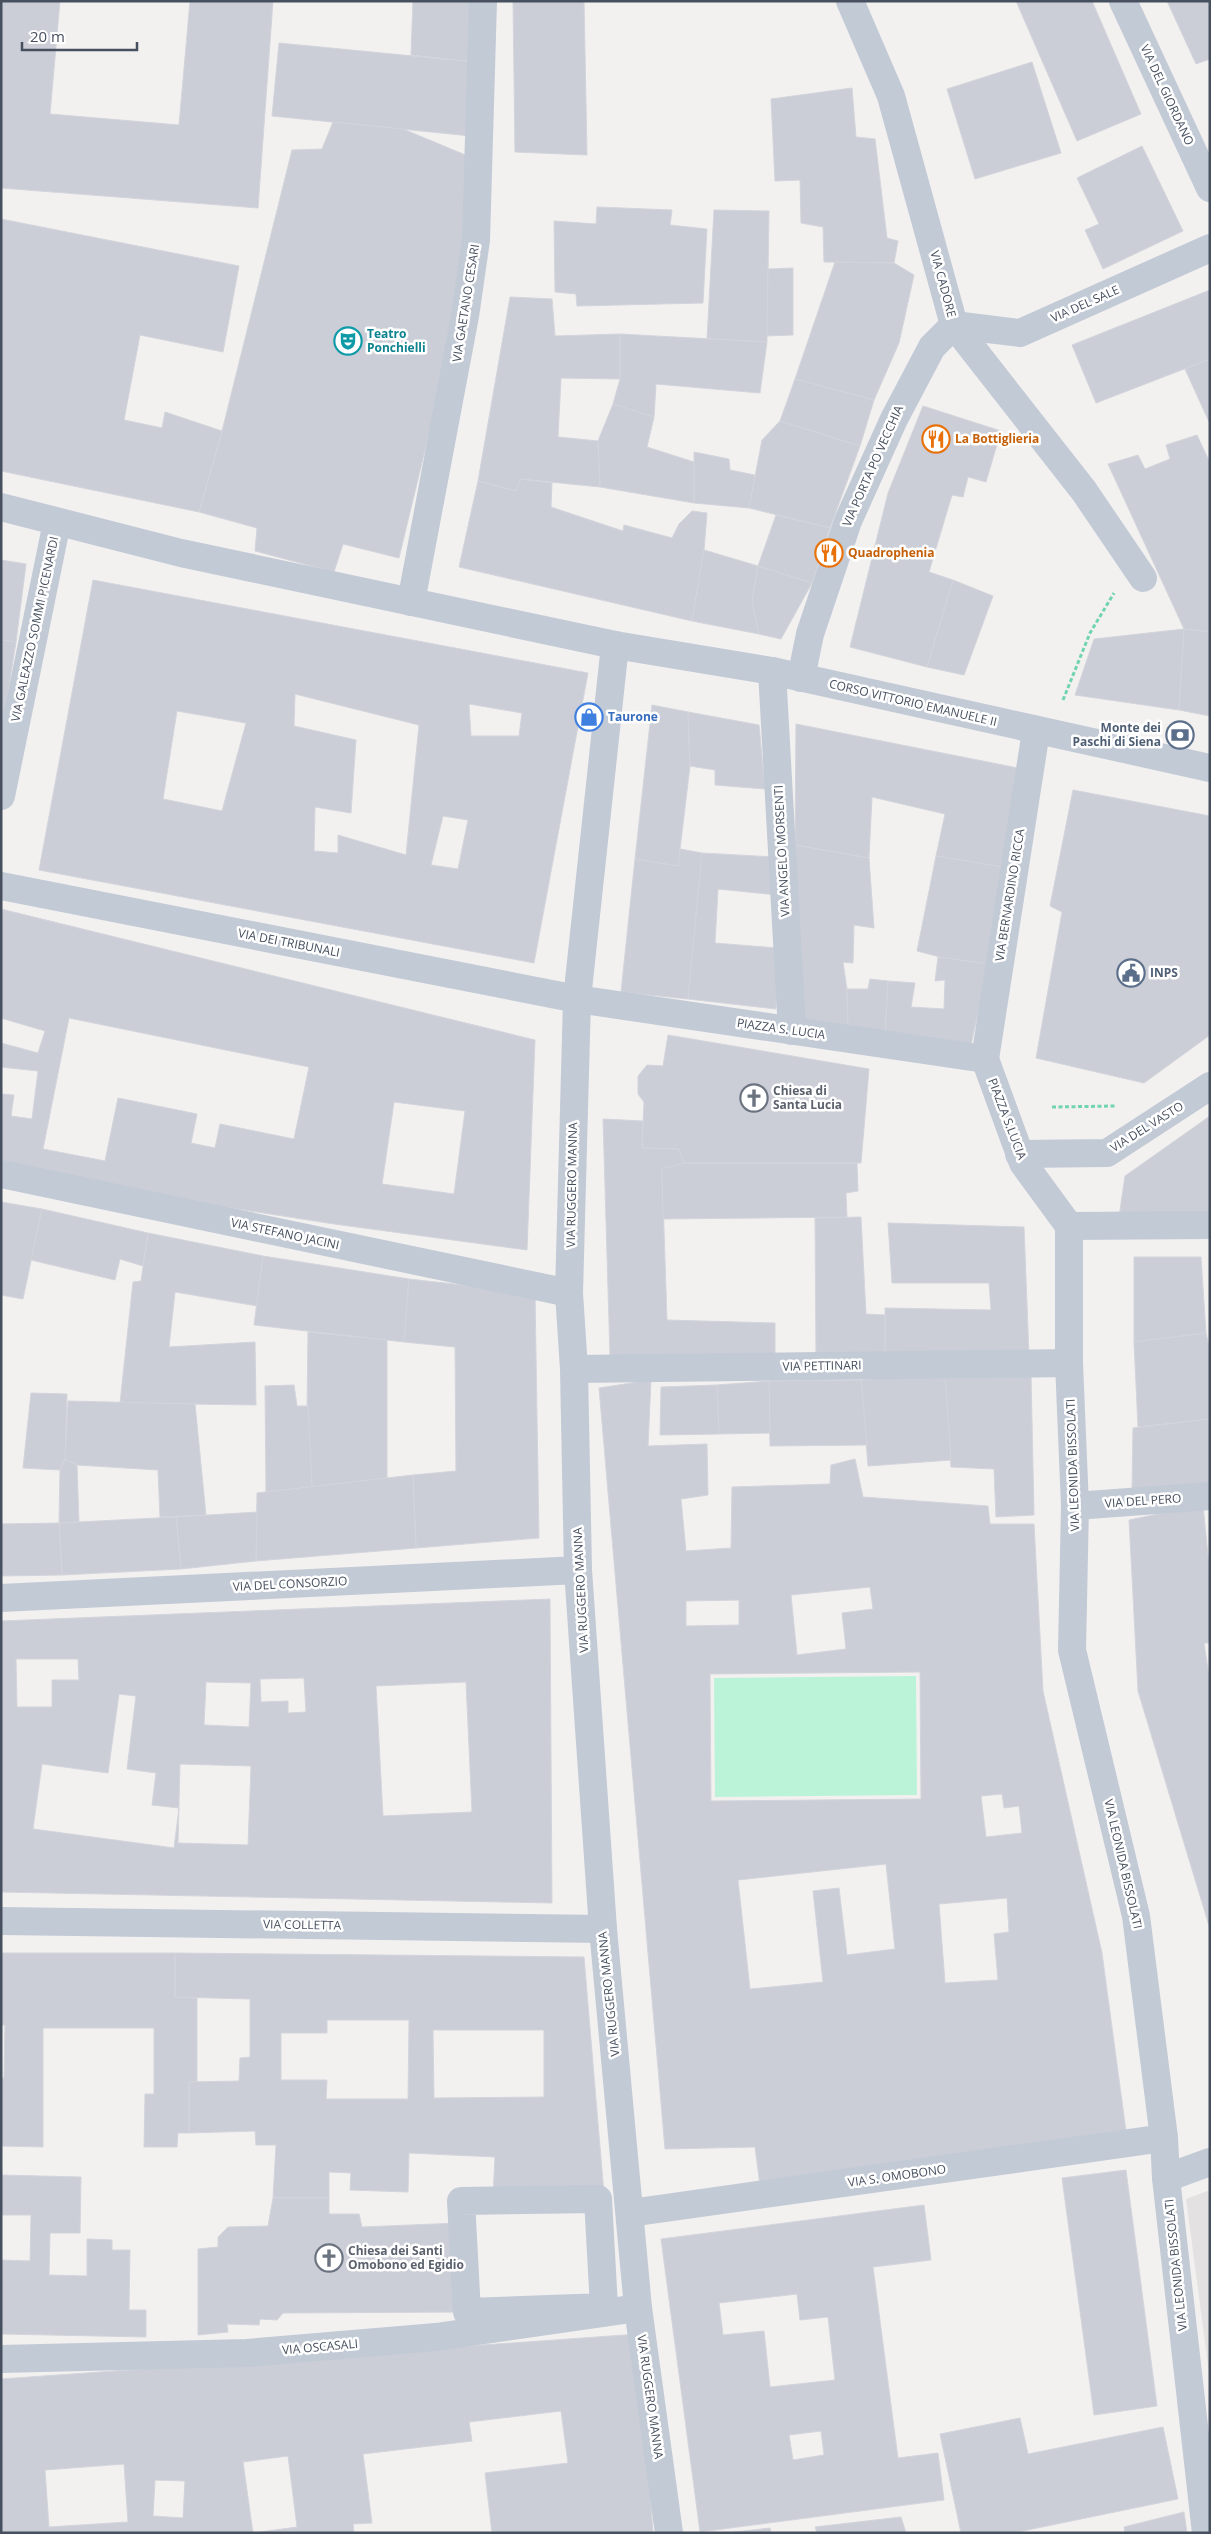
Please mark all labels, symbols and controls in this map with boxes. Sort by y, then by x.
scale bar [22,20,138,52]
text: 20 m [30,26,65,46]
street label: VIA DEL GIORDANO [1137,42,1198,148]
street label: VIA GAETANO CESARI [448,243,483,363]
street label: VIA CADORE [926,249,961,319]
street label: VIA DEL SALE [1048,281,1122,326]
place label: Teatro Ponchielli [367,325,426,356]
theatre icon: Teatro Ponchielli [333,326,363,356]
street label: VIA PORTA PO VECCHIA [838,402,907,529]
restaurant icon: La Bottiglieria [921,424,951,454]
place label: La Bottiglieria [955,430,1039,447]
street label: VIA GALEAZZO SOMMI PICENARDI [7,535,62,723]
restaurant icon: Quadrophenia [814,538,844,568]
place label: Quadrophenia [848,544,935,561]
street label: CORSO VITTORIO EMANUELE II [827,675,999,730]
shop icon: Taurone [574,702,604,732]
place label: Taurone [608,708,658,725]
place label: Monte dei Paschi di Siena [1073,719,1161,750]
bank icon: Monte dei Paschi di Siena [1165,720,1195,750]
street label: VIA ANGELO MORSENTI [770,785,793,917]
street label: VIA BERNARDINO RICCA [991,827,1028,962]
street label: VIA DEI TRIBUNALI [237,924,341,961]
public building icon: INPS [1116,958,1146,988]
place label: INPS [1150,964,1178,981]
street label: PIAZZA S. LUCIA [736,1014,827,1043]
street label: PIAZZA S.LUCIA [984,1076,1031,1162]
place label: Chiesa di Santa Lucia [773,1082,842,1113]
church icon: Chiesa di Santa Lucia [739,1083,769,1113]
street label: VIA DEL VASTO [1107,1097,1187,1156]
street label: VIA RUGGERO MANNA [562,1122,581,1248]
street label: VIA STEFANO JACINI [229,1214,341,1253]
street label: VIA PETTINARI [782,1356,862,1375]
street label: VIA LEONIDA BISSOLATI [1062,1398,1083,1532]
street label: VIA DEL PERO [1104,1489,1182,1512]
street label: VIA RUGGERO MANNA [569,1527,592,1653]
street label: VIA DEL CONSORZIO [232,1572,348,1595]
street label: VIA LEONIDA BISSOLATI [1100,1797,1147,1930]
street label: VIA COLLETTA [263,1915,342,1934]
street label: VIA RUGGERO MANNA [593,1930,624,2057]
street label: VIA S. OMOBONO [847,2160,947,2191]
street label: VIA LEONIDA BISSOLATI [1160,2198,1191,2332]
place label: Chiesa dei Santi Omobono ed Egidio [348,2242,464,2273]
church icon: Chiesa dei Santi Omobono ed Egidio [314,2243,344,2273]
street label: VIA RUGGERO MANNA [633,2334,668,2461]
street label: VIA OSCASALI [281,2335,359,2358]

